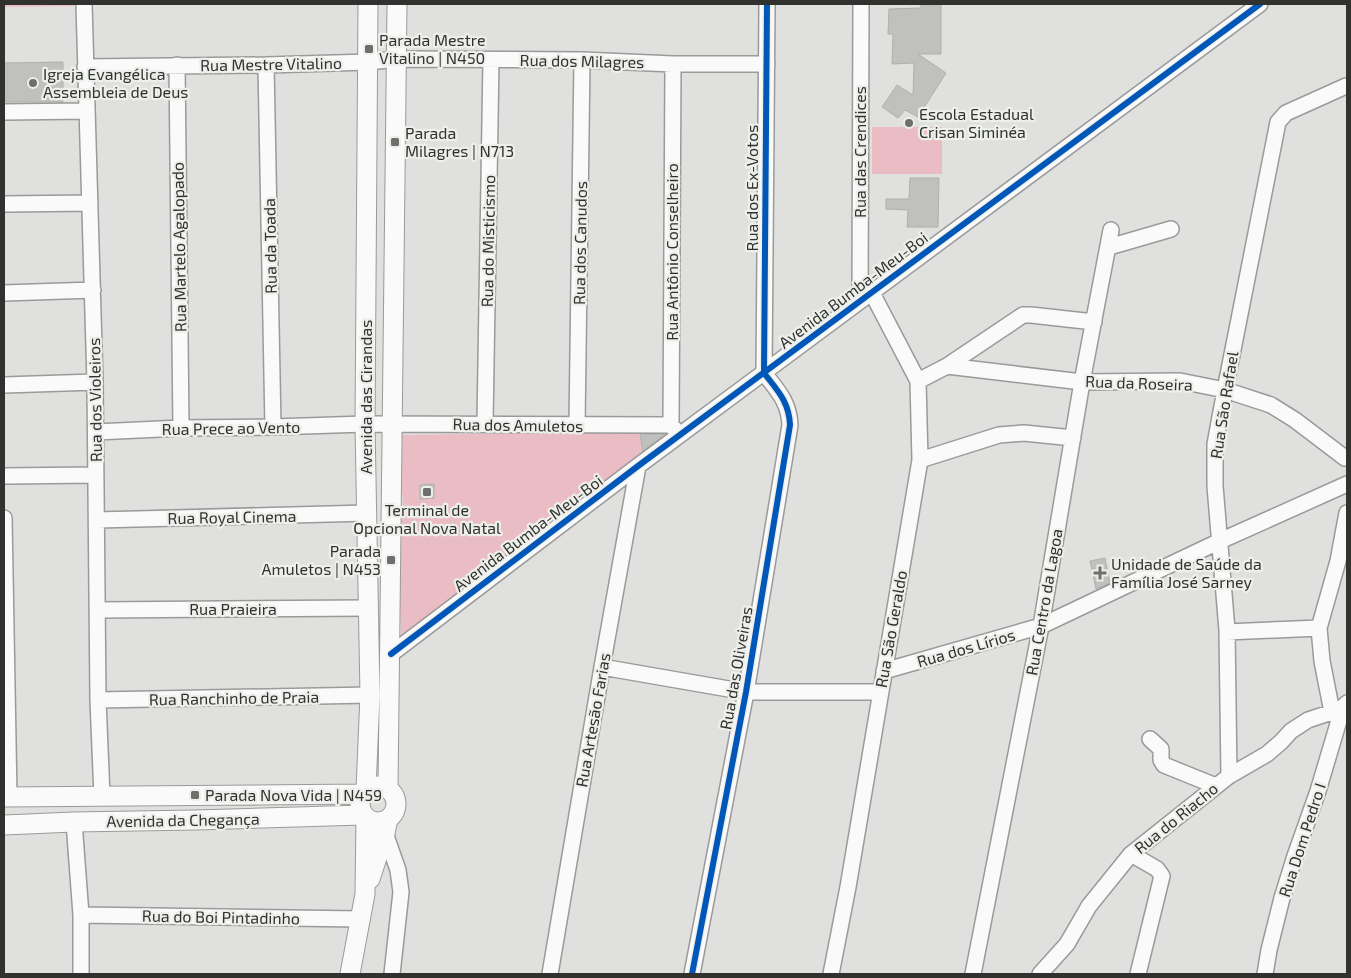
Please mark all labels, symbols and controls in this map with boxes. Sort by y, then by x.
place label: Parada Mestre Vitalino | N450 [379,30,486,67]
marker: Parada Mestre Vitalino | N450 [363,43,375,55]
street label: Rua dos Milagres [519,50,645,71]
street label: Rua Mestre Vitalino [200,53,342,74]
place label: Igreja Evangélica Assembleia de Deus [43,64,188,101]
marker: Igreja Evangélica Assembleia de Deus [27,77,39,89]
street label: Rua das Crendices [850,86,869,218]
place label: Escola Estadual Crisan Siminéa [919,104,1034,141]
marker: Escola Estadual Crisan Siminéa [903,117,915,129]
place label: Parada Milagres | N713 [405,123,514,160]
street label: Rua dos Ex-Votos [742,125,761,251]
marker: Parada Milagres | N713 [389,136,401,148]
street label: Rua Martelo Agalopado [168,162,189,332]
street label: Rua Antônio Conselheiro [662,163,681,341]
street label: Rua do Misticismo [477,175,498,307]
street label: Rua dos Canudos [569,181,590,305]
street label: Rua da Toada [259,198,280,294]
street label: Avenida Bumba-Meu-Boi [775,227,931,352]
street label: Avenida das Cirandas [356,320,375,474]
street label: Rua dos Violeiros [84,338,105,462]
street label: Rua São Rafael [1206,350,1241,460]
street label: Rua da Roseira [1085,371,1193,394]
street label: Rua dos Amuletos [453,414,584,435]
street label: Rua Prece ao Vento [161,417,301,438]
street label: Avenida Bumba-Meu-Boi [450,470,606,595]
marker: Terminal de Opcional Nova Natal [421,486,433,498]
place label: Terminal de Opcional Nova Natal [353,500,501,537]
street label: Rua Royal Cinema [167,506,297,527]
street label: Rua Centro da Lagoa [1021,527,1066,677]
place label: Parada Amuletos | N453 [262,541,381,578]
marker: Parada Amuletos | N453 [385,554,397,566]
place label: Unidade de Saúde da Família José Sarney [1111,554,1262,591]
marker: Unidade de Saúde da Família José Sarney [1093,566,1107,580]
street label: Rua São Geraldo [871,569,910,689]
street label: Rua Praieira [189,599,277,618]
street label: Rua das Oliveiras [715,605,756,731]
street label: Rua dos Lírios [915,624,1017,671]
street label: Rua Artesão Farias [571,651,614,788]
street label: Rua Ranchinho de Praia [149,687,319,708]
street label: Rua do Riacho [1130,778,1221,857]
street label: Rua Dom Pedro I [1274,780,1329,899]
place label: Parada Nova Vida | N459 [205,785,382,804]
marker: Parada Nova Vida | N459 [189,789,201,801]
street label: Avenida da Chegança [106,809,260,831]
street label: Rua do Boi Pintadinho [142,906,300,927]

